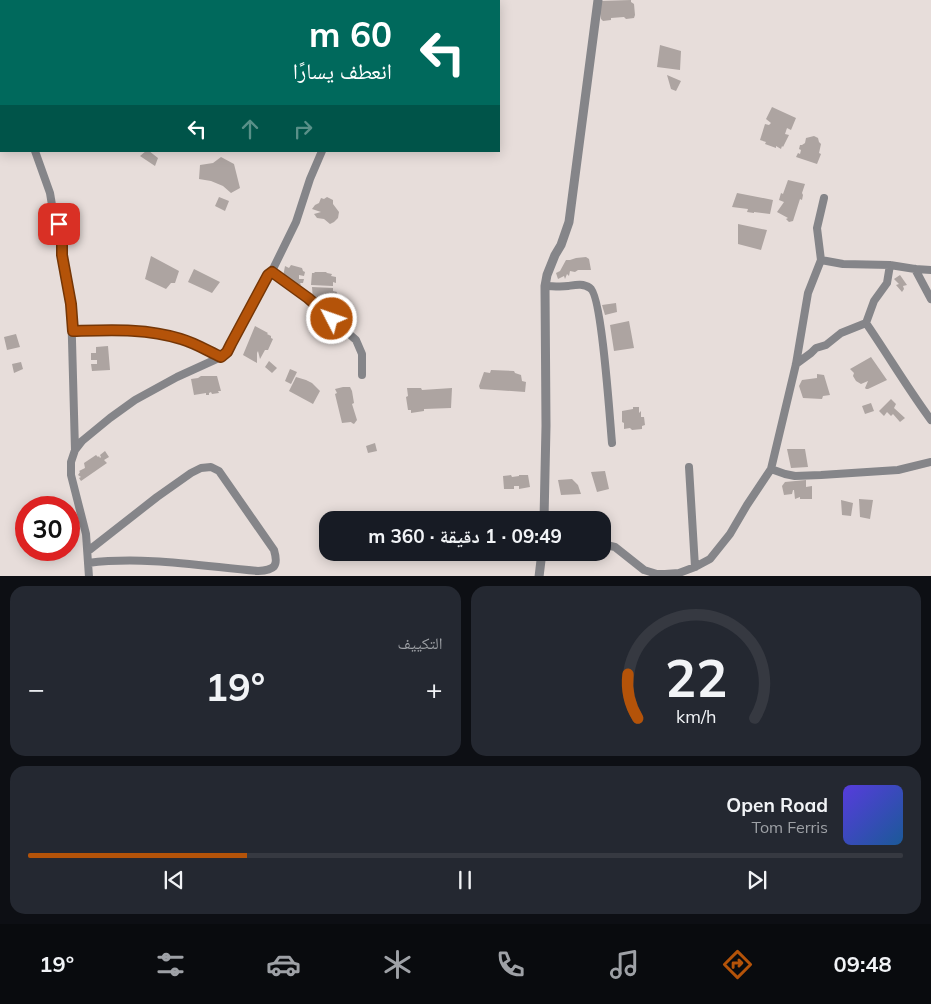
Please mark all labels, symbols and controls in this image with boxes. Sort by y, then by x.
text: 60 m [309,12,392,56]
icon: left [410,20,475,85]
text: انعطف يسارًا [293,57,392,85]
icon: left [183,115,211,143]
icon: ahead [236,115,264,143]
icon: right [289,115,317,143]
pin [38,203,80,245]
icon: arrive [45,210,73,238]
position arrow [305,292,357,344]
speed limit sign: 30 [15,496,80,561]
text: 09:49 · 1 دقيقة · 360 m [368,524,562,548]
text: التكييف [398,633,443,653]
text: 22 [665,645,727,710]
text: 19° [205,663,265,711]
text: − [28,671,45,706]
text: + [426,671,442,706]
text: km/h [676,705,716,727]
text: Open Road [726,793,828,817]
text: Tom Ferris [751,817,828,837]
icon: previous [160,866,188,894]
icon: pause [451,866,479,894]
icon: next [743,866,771,894]
icon: filters [153,947,188,982]
icon: car [266,947,301,982]
icon: climate [380,947,415,982]
icon: phone [493,947,528,982]
icon: music [607,947,642,982]
icon: directions [720,947,755,982]
text: 19° [39,950,74,978]
text: 09:48 [834,950,892,978]

